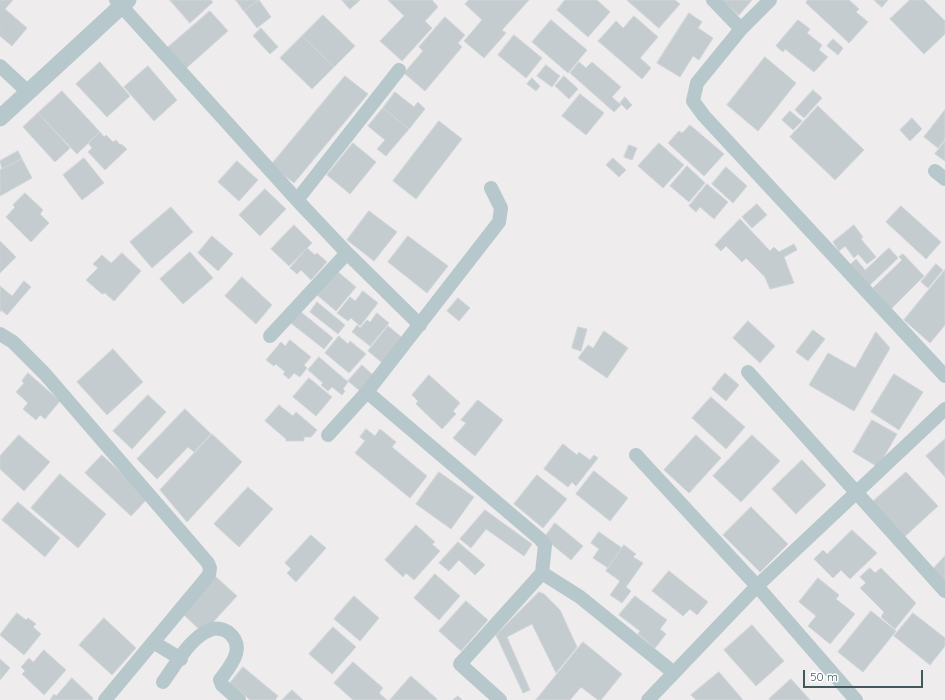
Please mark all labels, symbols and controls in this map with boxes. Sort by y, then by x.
scale bar [805,662,925,688]
text: 50 m [810,669,838,684]

